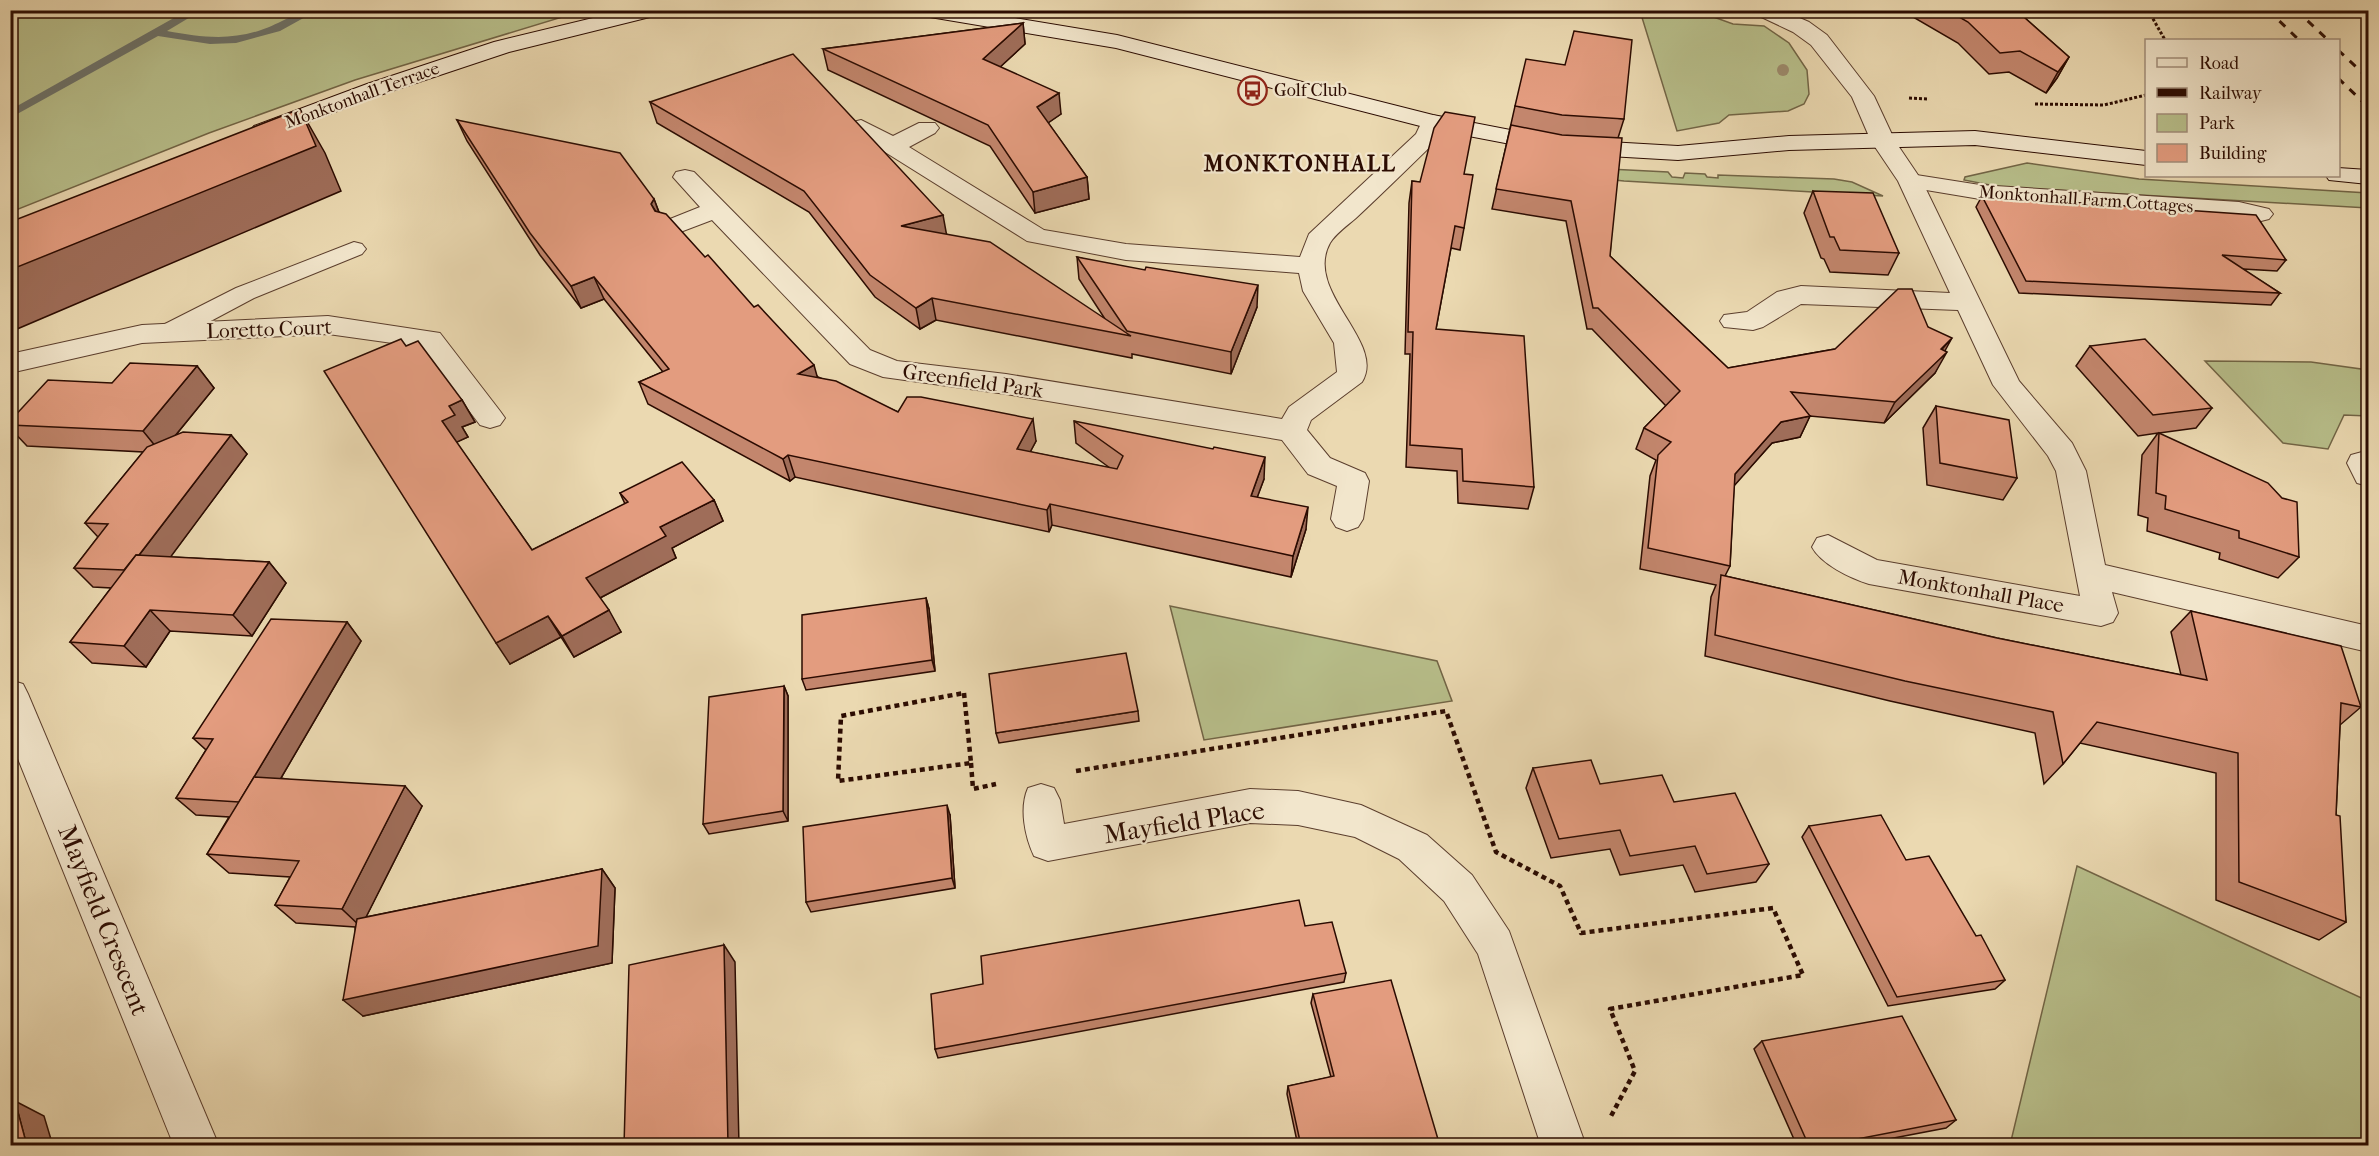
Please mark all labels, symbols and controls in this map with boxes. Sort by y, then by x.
legend [2145,39,2340,177]
text: Road [2199,53,2239,74]
street label: Monktonhall Terrace [282,58,442,133]
bus stop icon: Golf Club [1237,74,1269,106]
place label: Golf Club [1274,80,1347,101]
text: Railway [2199,83,2263,104]
text: Park [2199,113,2236,134]
text: Building [2199,143,2267,164]
district label: MONKTONHALL [1203,151,1396,177]
street label: Monktonhall Farm Cottages [1978,182,2194,217]
street label: Loretto Court [206,315,333,343]
street label: Greenfield Park [901,359,1045,403]
street label: Monktonhall Place [1896,565,2066,617]
street label: Mayfield Place [1101,794,1267,851]
street label: Mayfield Crescent [51,820,156,1021]

